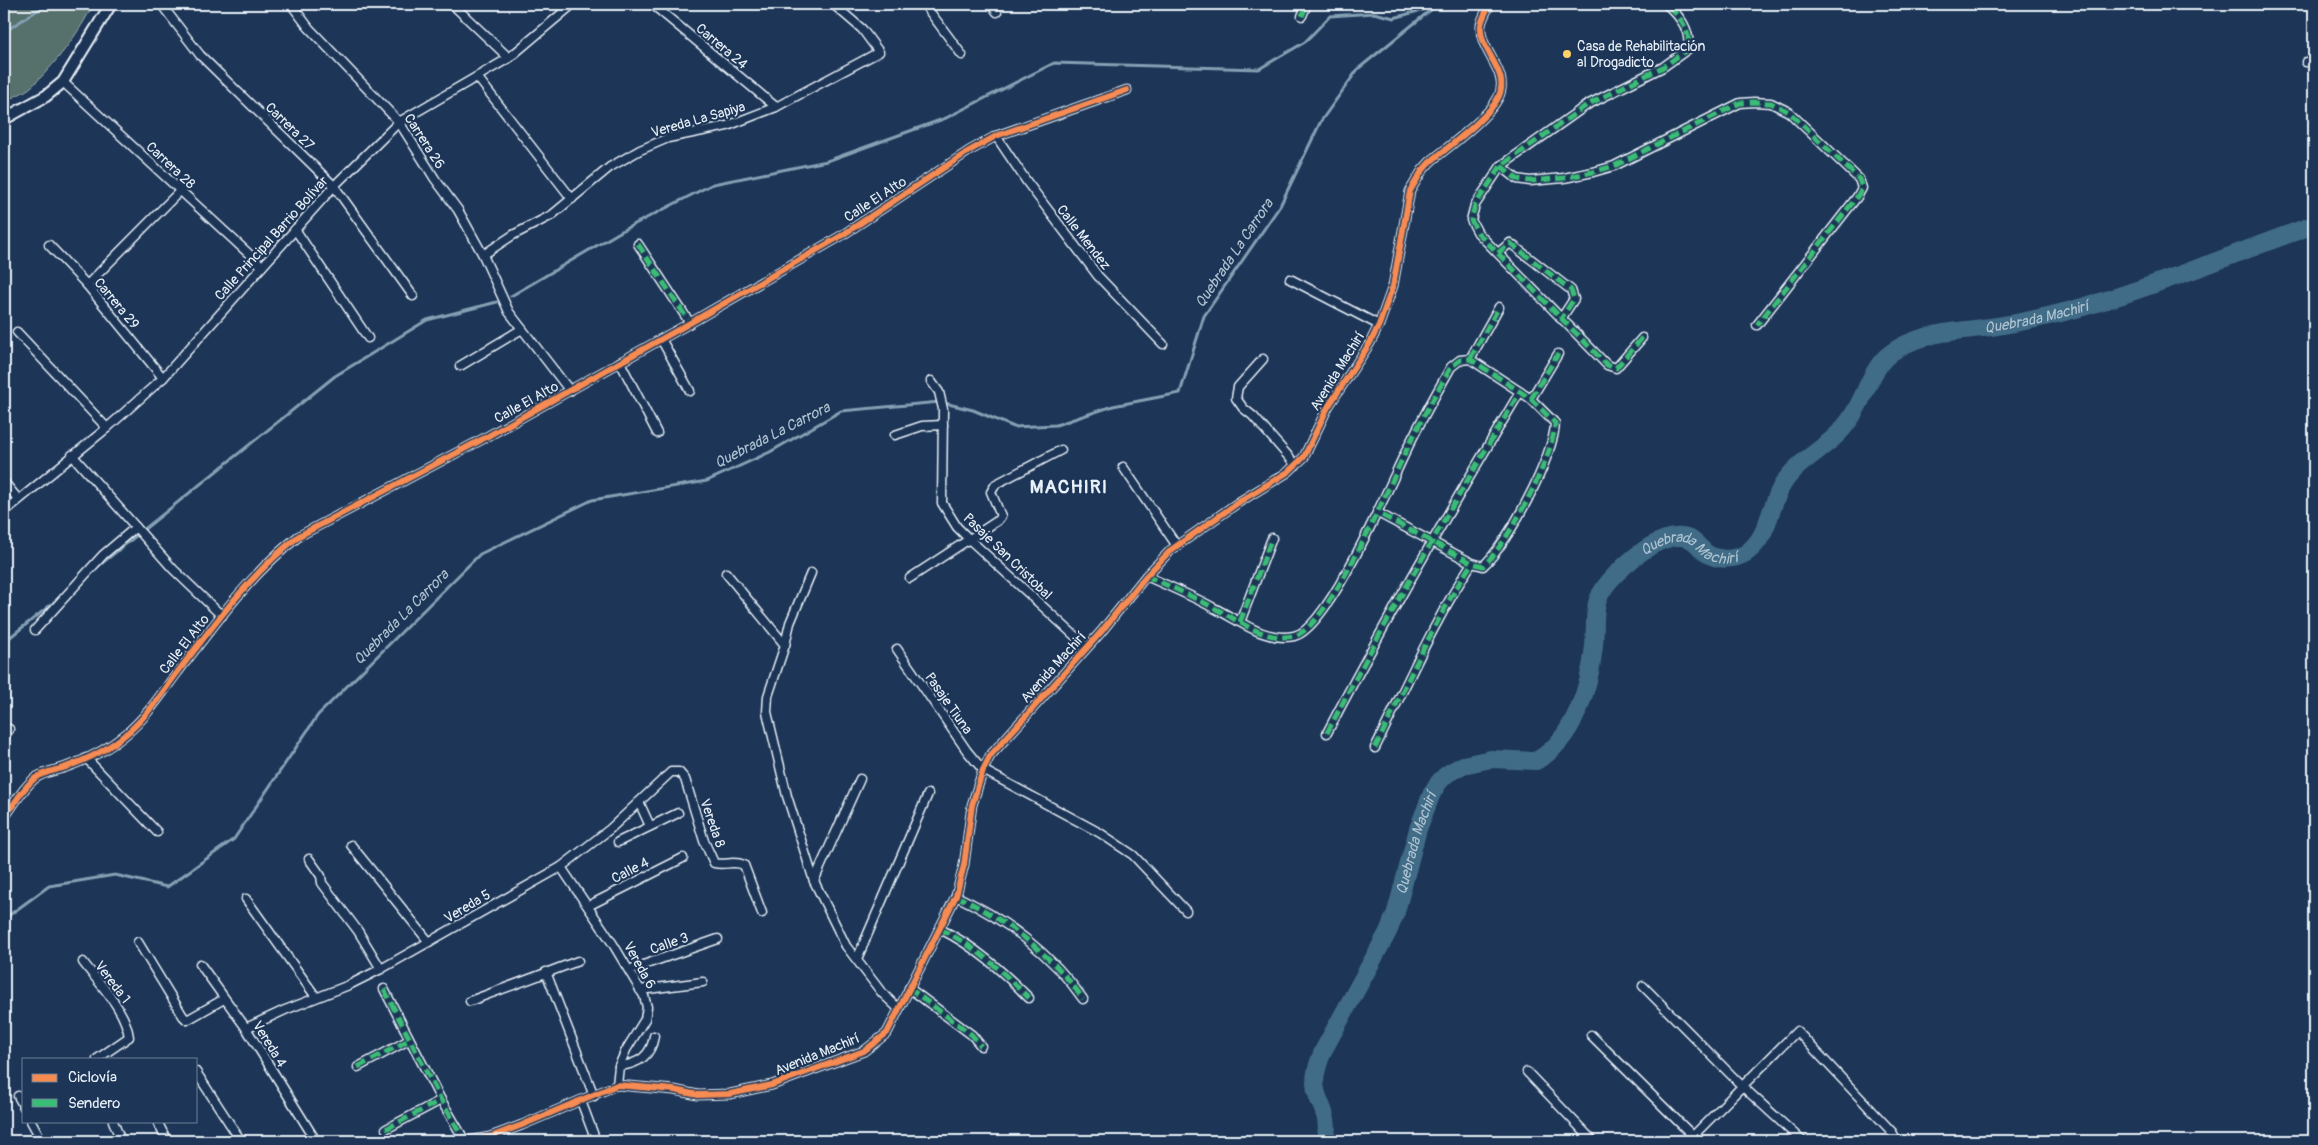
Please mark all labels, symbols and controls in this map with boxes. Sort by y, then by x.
street label: Carrera 24 [692,20,751,73]
place label: Casa de Rehabilitación al Drogadicto [1577,38,1706,71]
marker: Casa de Rehabilitación al Drogadicto [1561,48,1573,60]
street label: Vereda La Sapiya [649,98,747,141]
street label: Carrera 27 [262,99,318,154]
street label: Carrera 26 [400,111,449,172]
street label: Carrera 28 [142,138,199,192]
street label: Calle Principal Barrio Bolívar [211,173,332,304]
street label: Calle El Alto [841,173,910,226]
water label: Quebrada La Carrora [1191,194,1278,311]
street label: Calle Mendez [1053,202,1114,273]
street label: Carrera 29 [90,274,143,332]
water label: Quebrada Machirí [1983,296,2094,338]
street label: Avenida Machirí [1306,329,1368,414]
street label: Calle El Alto [491,378,562,427]
water label: Quebrada La Carrora [711,398,834,473]
district label: MACHIRI [1030,475,1108,499]
street label: Pasaje San Cristobal [960,510,1056,603]
water label: Quebrada Machirí [1637,528,1743,569]
water label: Quebrada La Carrora [350,565,454,669]
street label: Calle El Alto [156,611,213,678]
street label: Avenida Machirí [1017,628,1090,706]
street label: Pasaje Tiuna [921,669,976,737]
water label: Quebrada Machirí [1392,787,1442,897]
street label: Vereda 8 [696,797,729,850]
street label: Calle 4 [609,854,652,887]
street label: Vereda 5 [441,886,493,927]
street label: Calle 3 [648,929,691,958]
street label: Vereda 6 [620,939,659,992]
street label: Vereda 1 [91,958,134,1007]
street label: Vereda 4 [249,1018,290,1071]
street label: Avenida Machirí [772,1030,862,1079]
legend [22,1058,198,1122]
text: Ciclovía [68,1068,117,1087]
text: Sendero [68,1094,120,1113]

